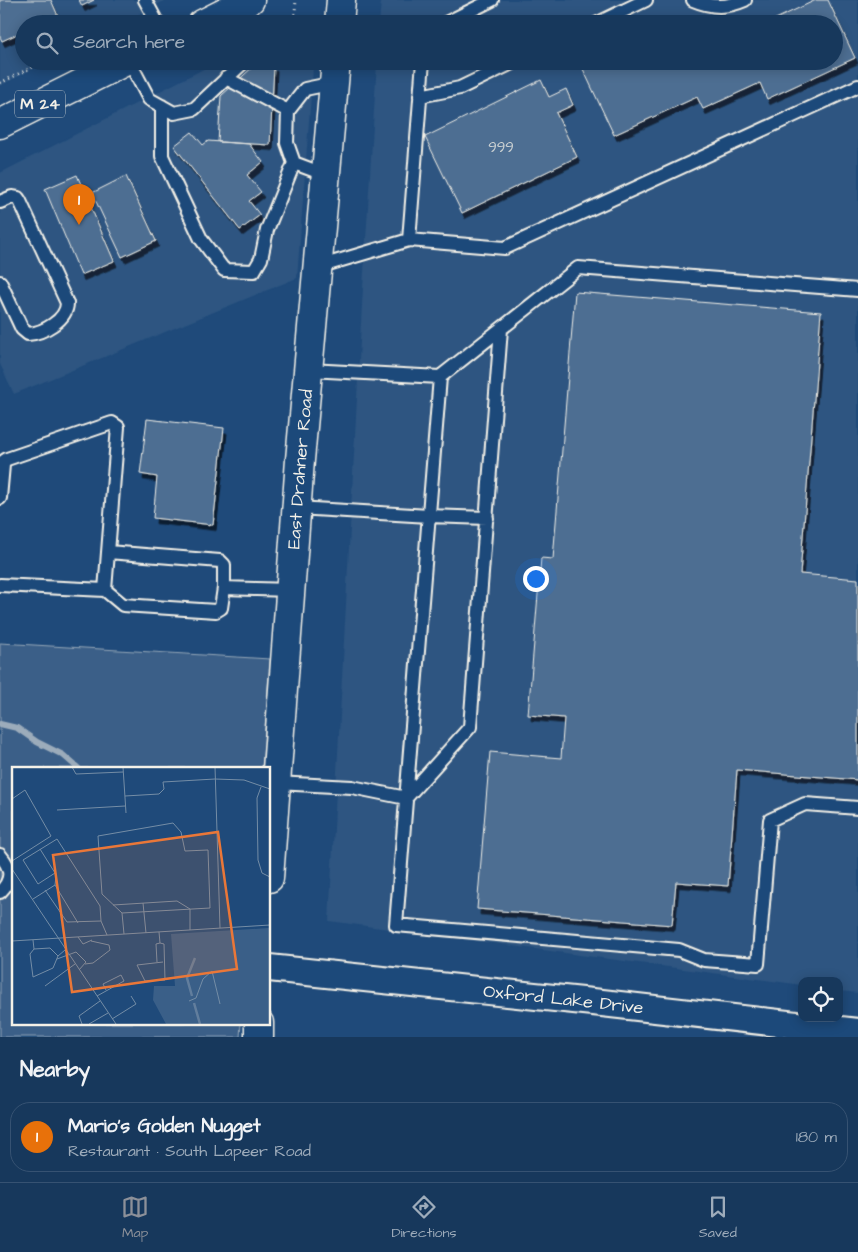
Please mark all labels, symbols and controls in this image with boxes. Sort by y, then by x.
search box [15,15,843,70]
icon: search [33,29,61,57]
text: Search here [73,29,185,56]
road number: M 24 [15,90,65,118]
house number: 999 [488,137,514,158]
pin: 1 [63,184,95,225]
street label: East Drahner Road [281,388,319,550]
your location [523,566,549,592]
inset map [12,767,270,1024]
map controls [798,977,843,1022]
button: locate [798,977,843,1022]
street label: Oxford Lake Drive [482,978,645,1020]
text: Nearby [20,1055,90,1084]
text: Mario's Golden Nugget [68,1113,261,1140]
text: 1 [36,1126,38,1148]
text: 180 m [796,1126,837,1148]
text: Restaurant · South Lapeer Road [68,1140,311,1162]
tab: Map [121,1193,149,1243]
tab: Directions [391,1193,456,1243]
tab: Saved [699,1193,737,1243]

